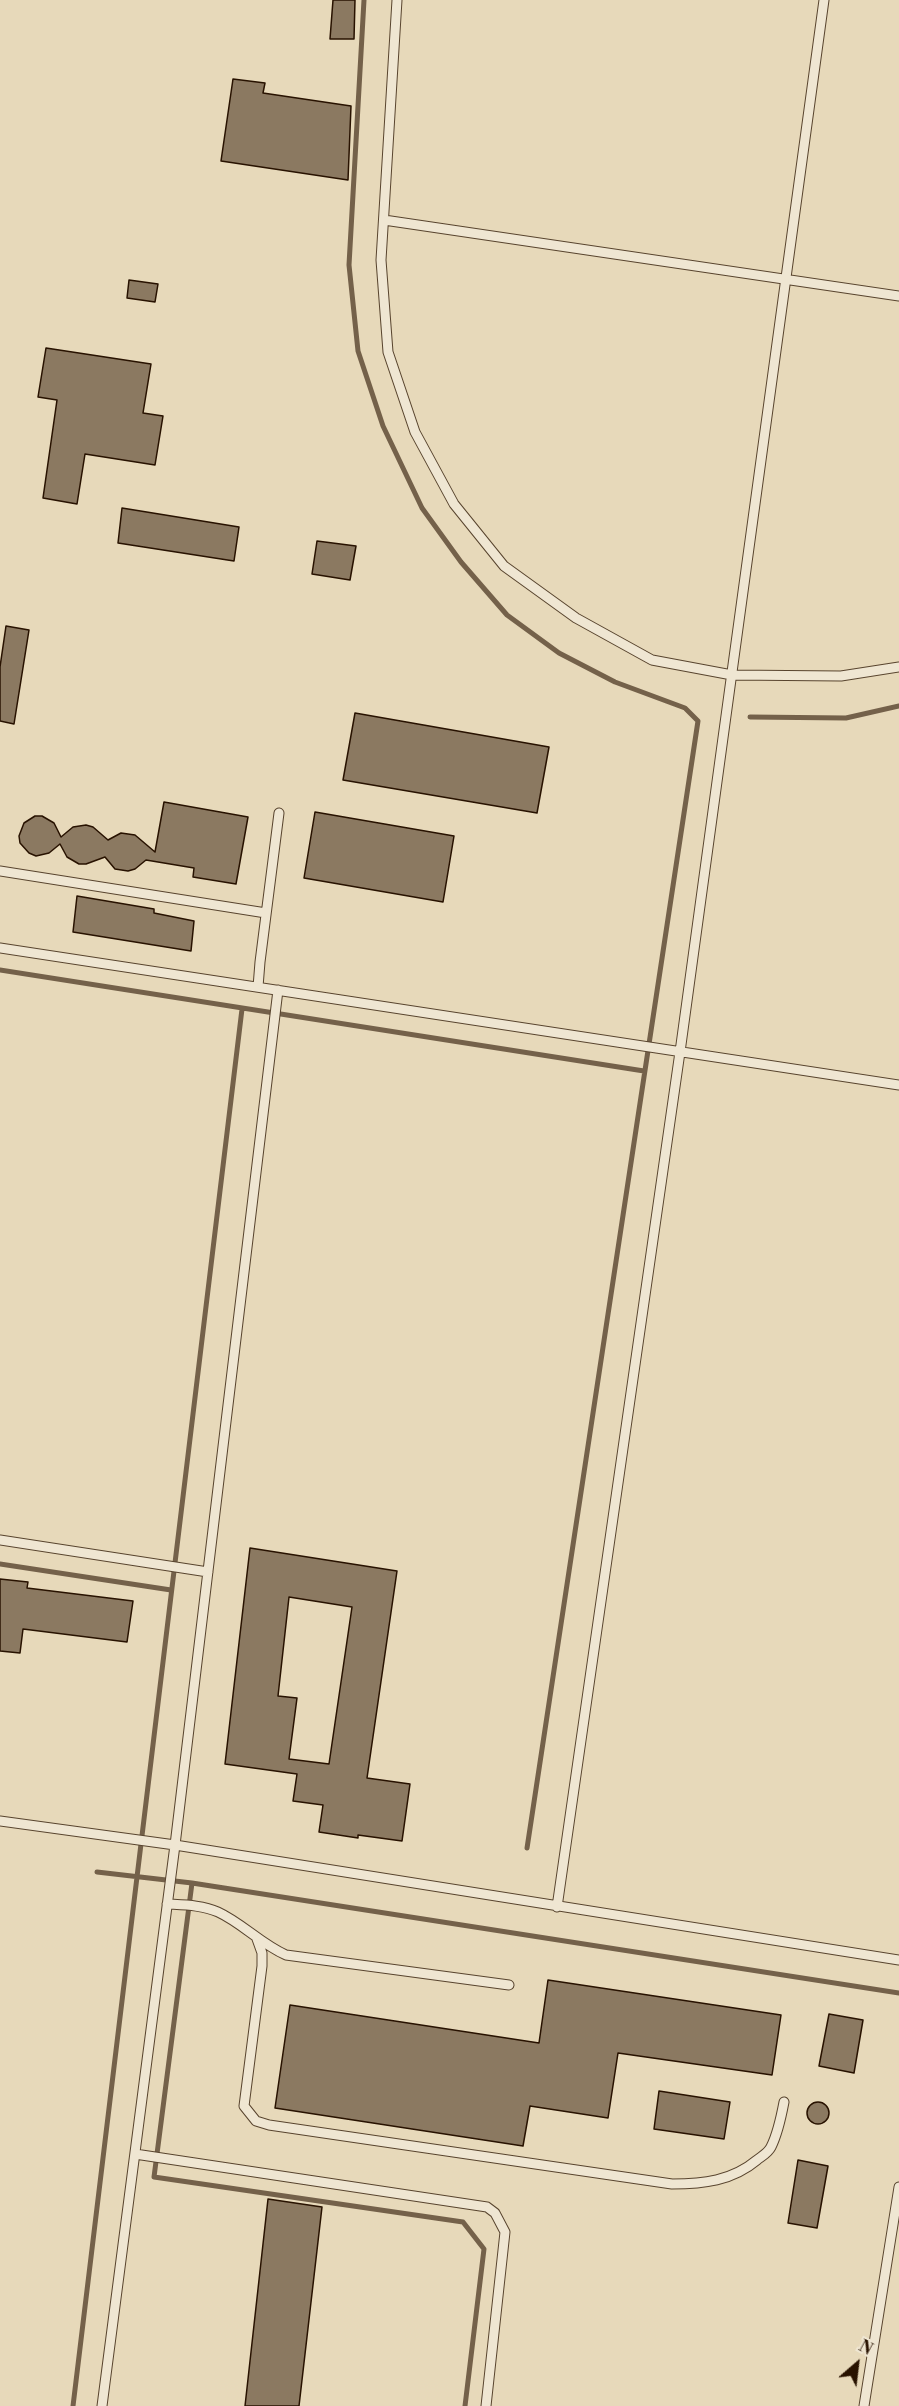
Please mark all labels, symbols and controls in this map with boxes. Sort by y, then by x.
north arrow [827,2334,887,2394]
text: N [855,2336,876,2360]

